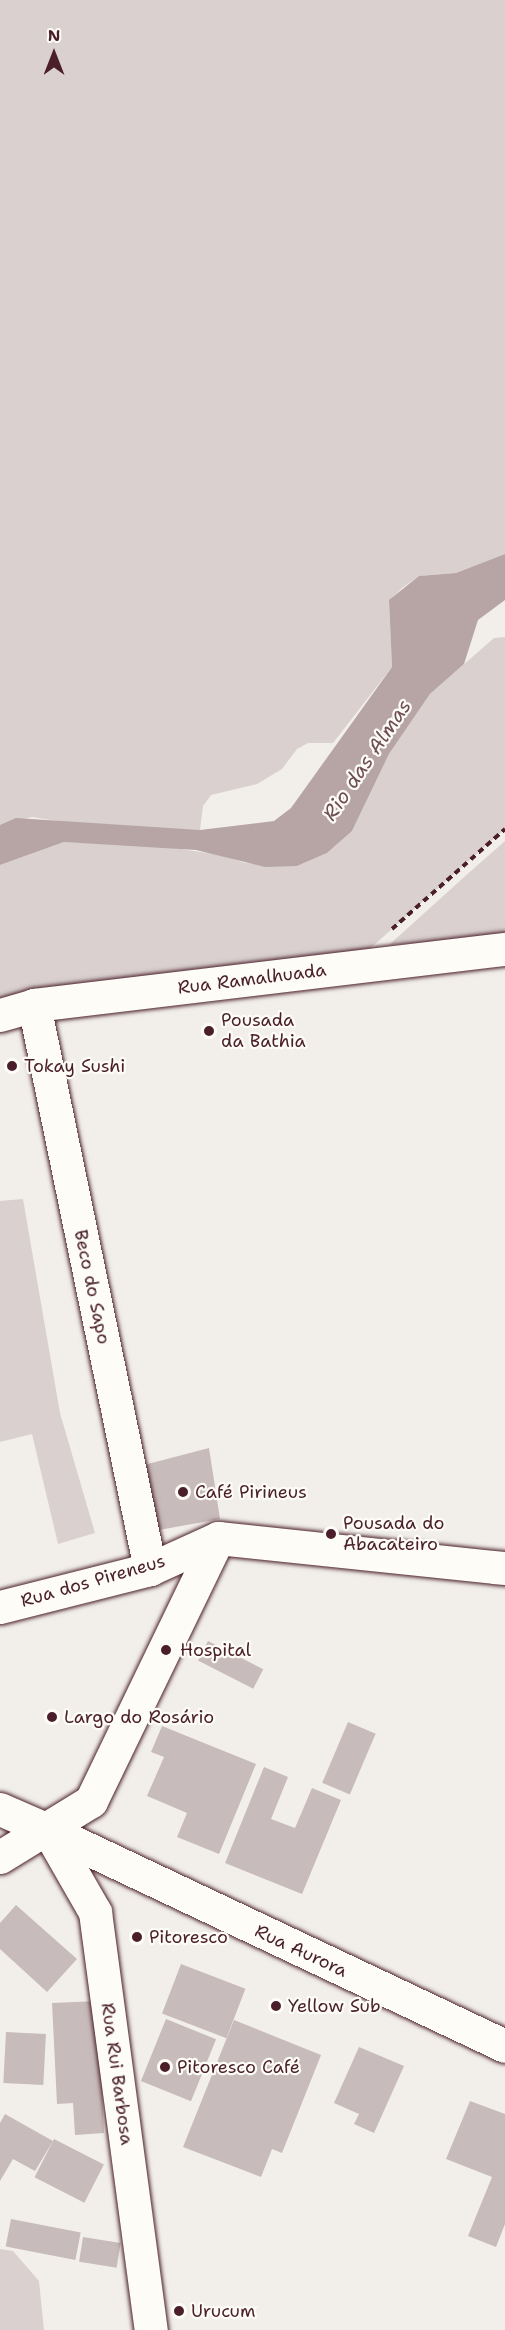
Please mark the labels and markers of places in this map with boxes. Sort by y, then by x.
place label: Pousada da Bathia [221,1010,306,1052]
marker: Pousada da Bathia [202,1024,216,1038]
place label: Tokay Sushi [24,1055,125,1077]
marker: Tokay Sushi [5,1059,19,1073]
place label: Café Pirineus [195,1481,307,1503]
marker: Café Pirineus [176,1485,190,1499]
place label: Pousada do Abacateiro [343,1513,444,1556]
marker: Pousada do Abacateiro [324,1527,338,1541]
place label: Hospital [180,1639,251,1661]
marker: Hospital [157,1641,175,1659]
place label: Largo do Rosário [64,1706,214,1728]
marker: Largo do Rosário [45,1710,59,1724]
place label: Pitoresco [149,1926,228,1948]
marker: Pitoresco [130,1930,144,1944]
place label: Yellow Sub [288,1995,381,2017]
marker: Yellow Sub [269,1999,283,2013]
place label: Pitoresco Café [177,2056,300,2078]
marker: Pitoresco Café [158,2060,172,2074]
place label: Urucum [191,2300,256,2322]
marker: Urucum [172,2304,186,2318]

